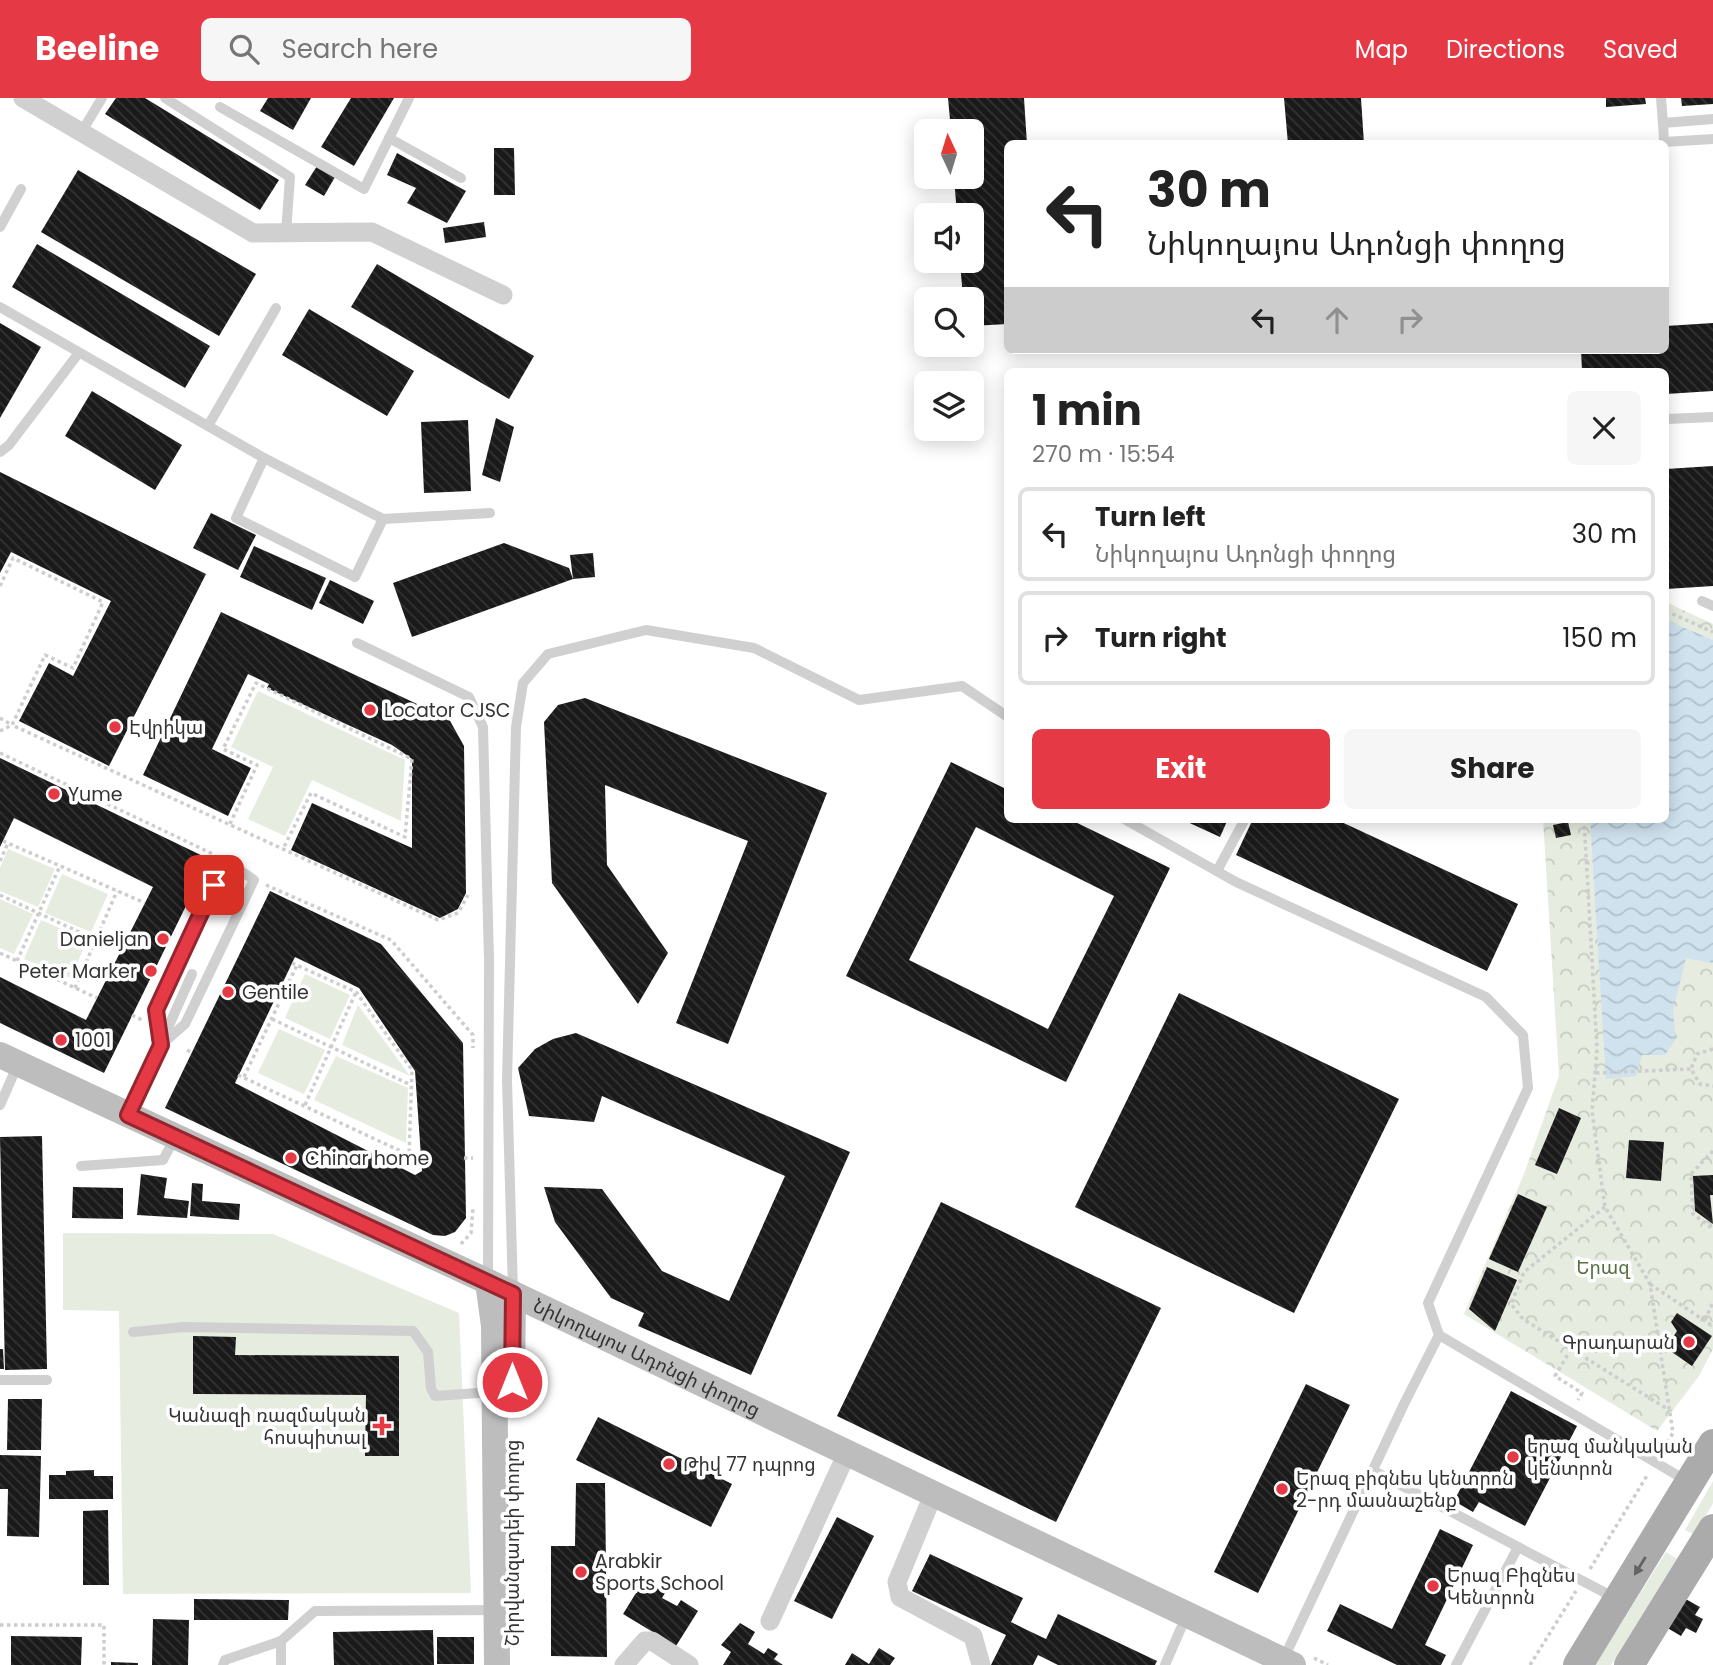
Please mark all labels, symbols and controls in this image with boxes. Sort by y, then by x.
search box [201,18,691,81]
text: Beeline [35,25,159,72]
icon: search [225,30,263,68]
text: Search here [281,31,438,67]
text: Map [1355,33,1408,66]
text: Directions [1446,33,1565,66]
text: Saved [1603,33,1678,66]
north arrow [914,119,984,189]
map controls [914,119,984,441]
text: 30 m [1147,156,1271,224]
icon: left [1032,168,1123,259]
button: sound [914,203,984,273]
text: Նիկողայոս Ադոնցի փողոց [1147,221,1566,266]
button: search [914,287,984,357]
icon: left [1245,301,1283,339]
icon: ahead [1318,301,1356,339]
icon: right [1391,301,1429,339]
button: layers [914,371,984,441]
text: 1 min [1032,381,1142,440]
button: close [1567,391,1641,465]
text: 270 m · 15:54 [1032,438,1175,470]
text: Turn left [1095,499,1206,535]
icon: left [1036,515,1074,553]
text: 30 m [1572,516,1637,552]
text: Նիկողայոս Ադոնցի փողոց [1095,538,1396,570]
icon: right [1036,619,1074,657]
text: Turn right [1095,620,1227,656]
text: 150 m [1562,620,1637,656]
place label: Locator CJSC [384,697,511,724]
marker: Locator CJSC [362,702,378,718]
place label: Էվրիկա [129,714,203,741]
marker: Էվրիկա [107,719,123,735]
button: Exit [1032,729,1330,809]
button: Share [1344,729,1641,809]
place label: Yume [68,781,123,808]
marker: Yume [46,786,62,802]
pin [184,855,244,915]
icon: arrive [195,866,233,904]
place label: Danieljan [60,926,149,953]
marker: Danieljan [155,931,171,947]
place label: Peter Marker [18,958,137,985]
marker: Peter Marker [143,963,159,979]
place label: Gentile [242,979,309,1006]
marker: Gentile [220,984,236,1000]
place label: 1001 [75,1027,111,1054]
marker: 1001 [53,1032,69,1048]
place label: Chinar home [305,1145,429,1172]
marker: Chinar home [283,1150,299,1166]
park label: Երազ [1576,1254,1631,1281]
street label: Նիկողայոս Ադոնցի փողոց [529,1292,765,1423]
place label: Գրադարան [1562,1329,1675,1356]
marker: Գրադարան [1681,1334,1697,1350]
position arrow [475,1345,549,1419]
place label: Կանազի ռազմական հոսպիտալ [168,1402,367,1451]
marker: Կանազի ռազմական հոսպիտալ [372,1416,392,1436]
place label: երազ մանկական կենտրոն [1527,1433,1693,1482]
street label: Շիրվանզադեի փողոց [499,1440,526,1646]
marker: երազ մանկական կենտրոն [1505,1449,1521,1465]
place label: Թիվ 77 դպրոց [683,1451,816,1478]
marker: Թիվ 77 դպրոց [661,1456,677,1472]
place label: Երազ բիզնես կենտրոն 2-րդ մասնաշենք [1296,1465,1514,1514]
marker: Երազ բիզնես կենտրոն 2-րդ մասնաշենք [1274,1481,1290,1497]
place label: Arabkir Sports School [595,1548,724,1597]
one-way arrow [1634,1556,1647,1575]
place label: Երազ Բիզնես Կենտրոն [1447,1562,1576,1611]
marker: Arabkir Sports School [573,1564,589,1580]
marker: Երազ Բիզնես Կենտրոն [1425,1578,1441,1594]

